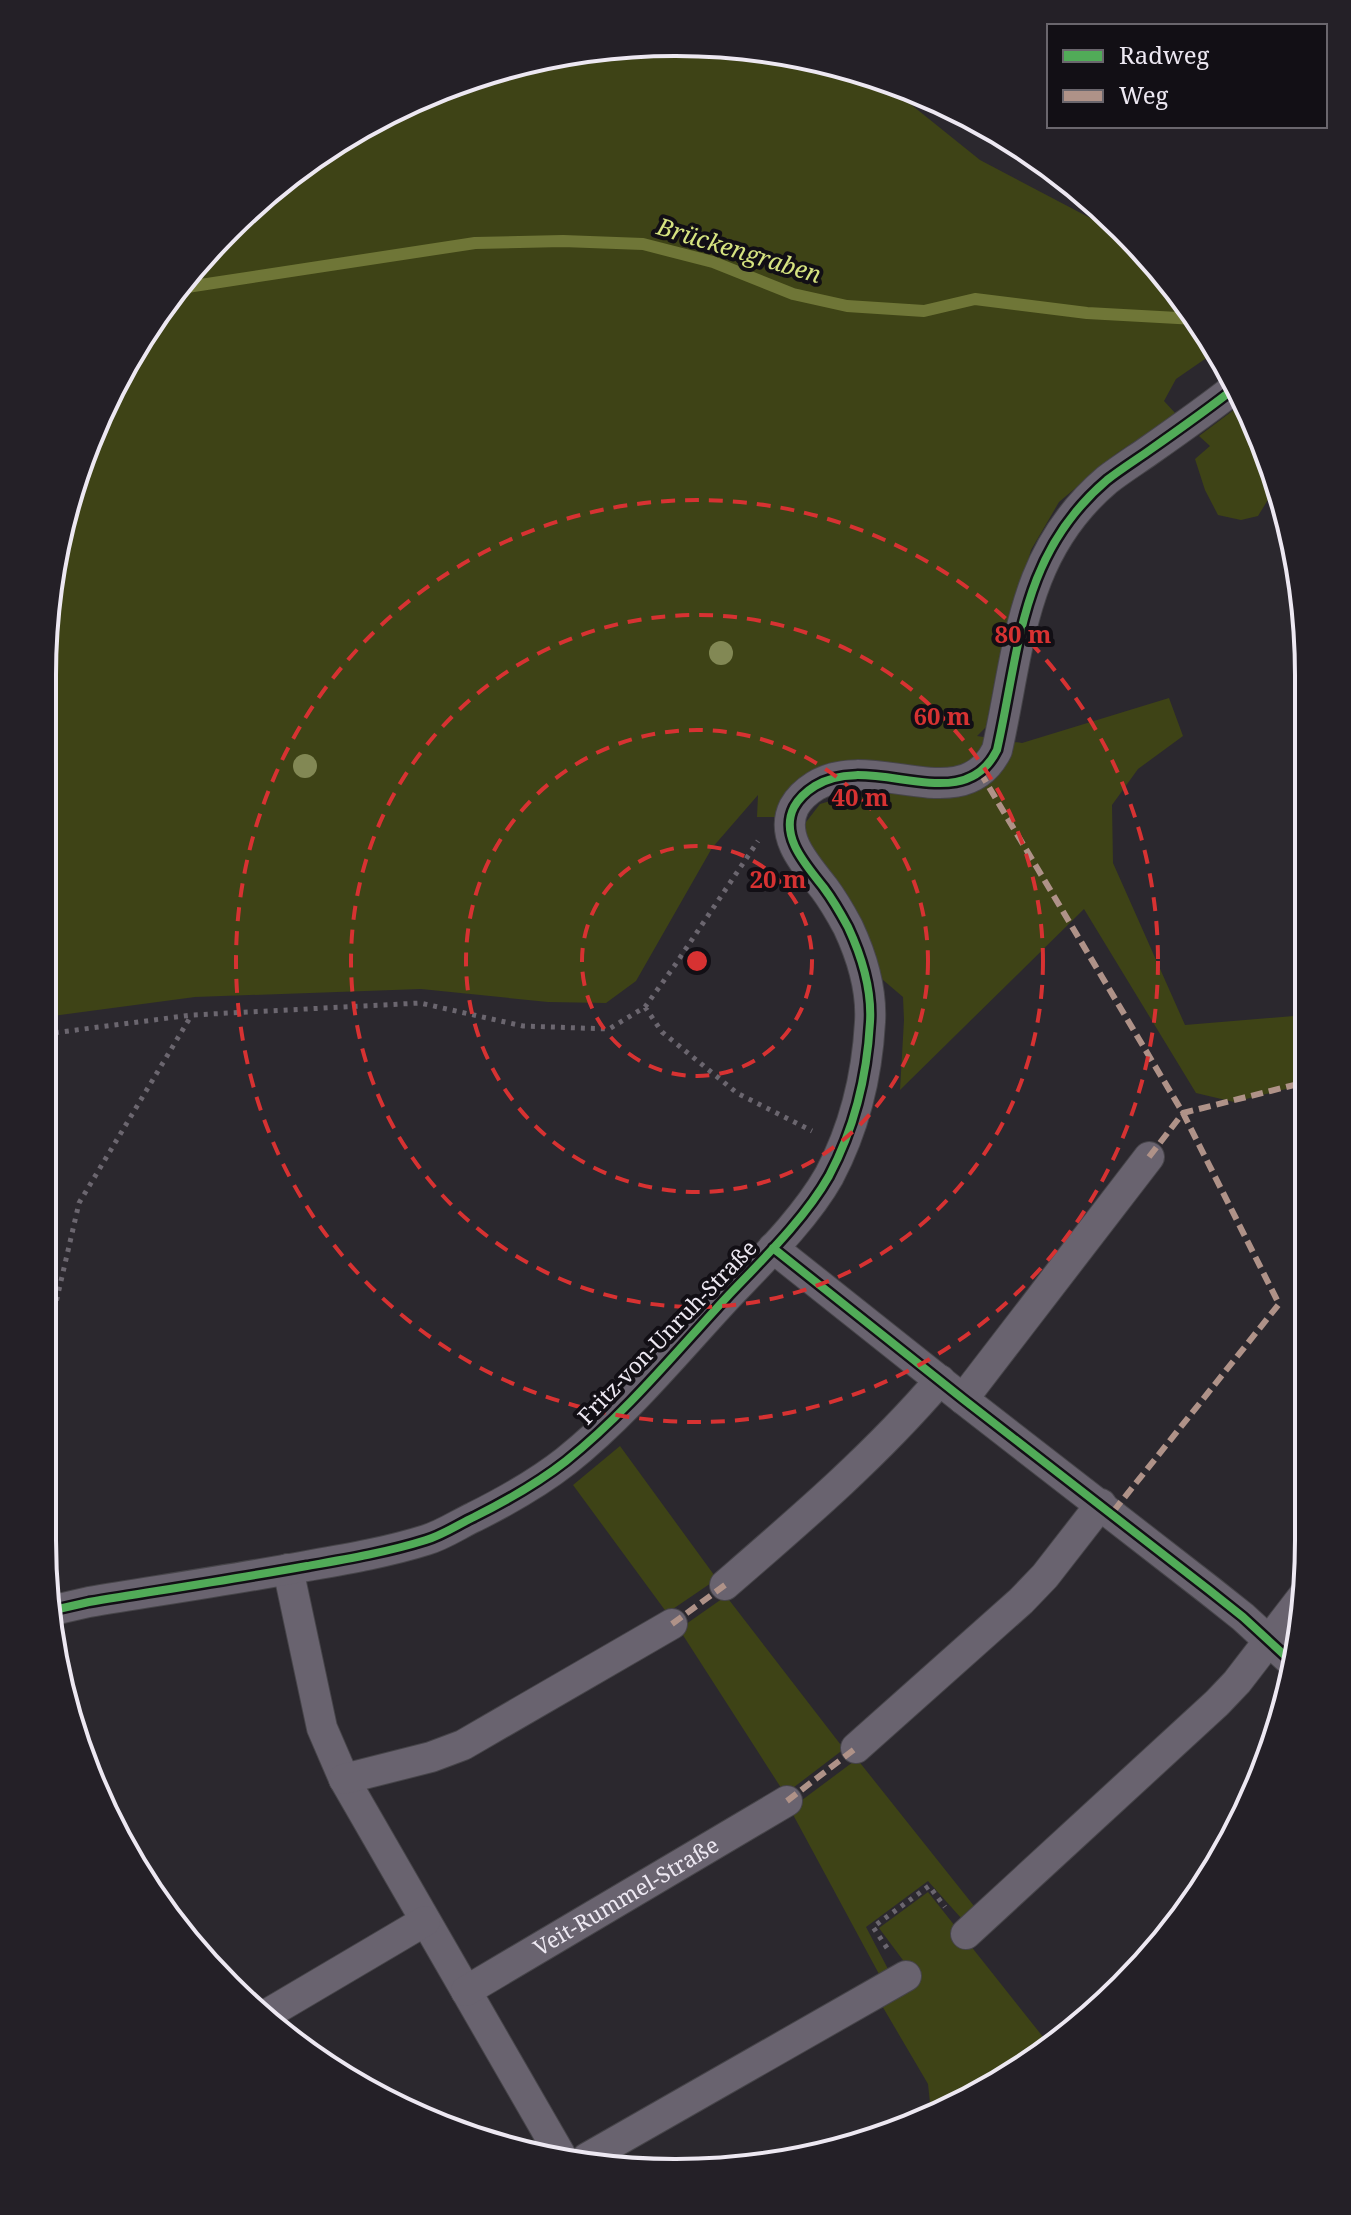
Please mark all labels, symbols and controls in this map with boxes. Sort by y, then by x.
legend [1047,24,1327,128]
text: Radweg [1119,38,1210,71]
text: Weg [1119,78,1169,111]
water label: Brückengraben [652,209,826,290]
text: 80 m [994,617,1052,650]
text: 60 m [913,699,971,732]
text: 40 m [831,780,889,813]
text: 20 m [749,862,807,895]
centre of rings [683,947,711,975]
street label: Fritz-von-Unruh-Straße [570,1232,762,1430]
street label: Veit-Rummel-Straße [527,1829,724,1962]

